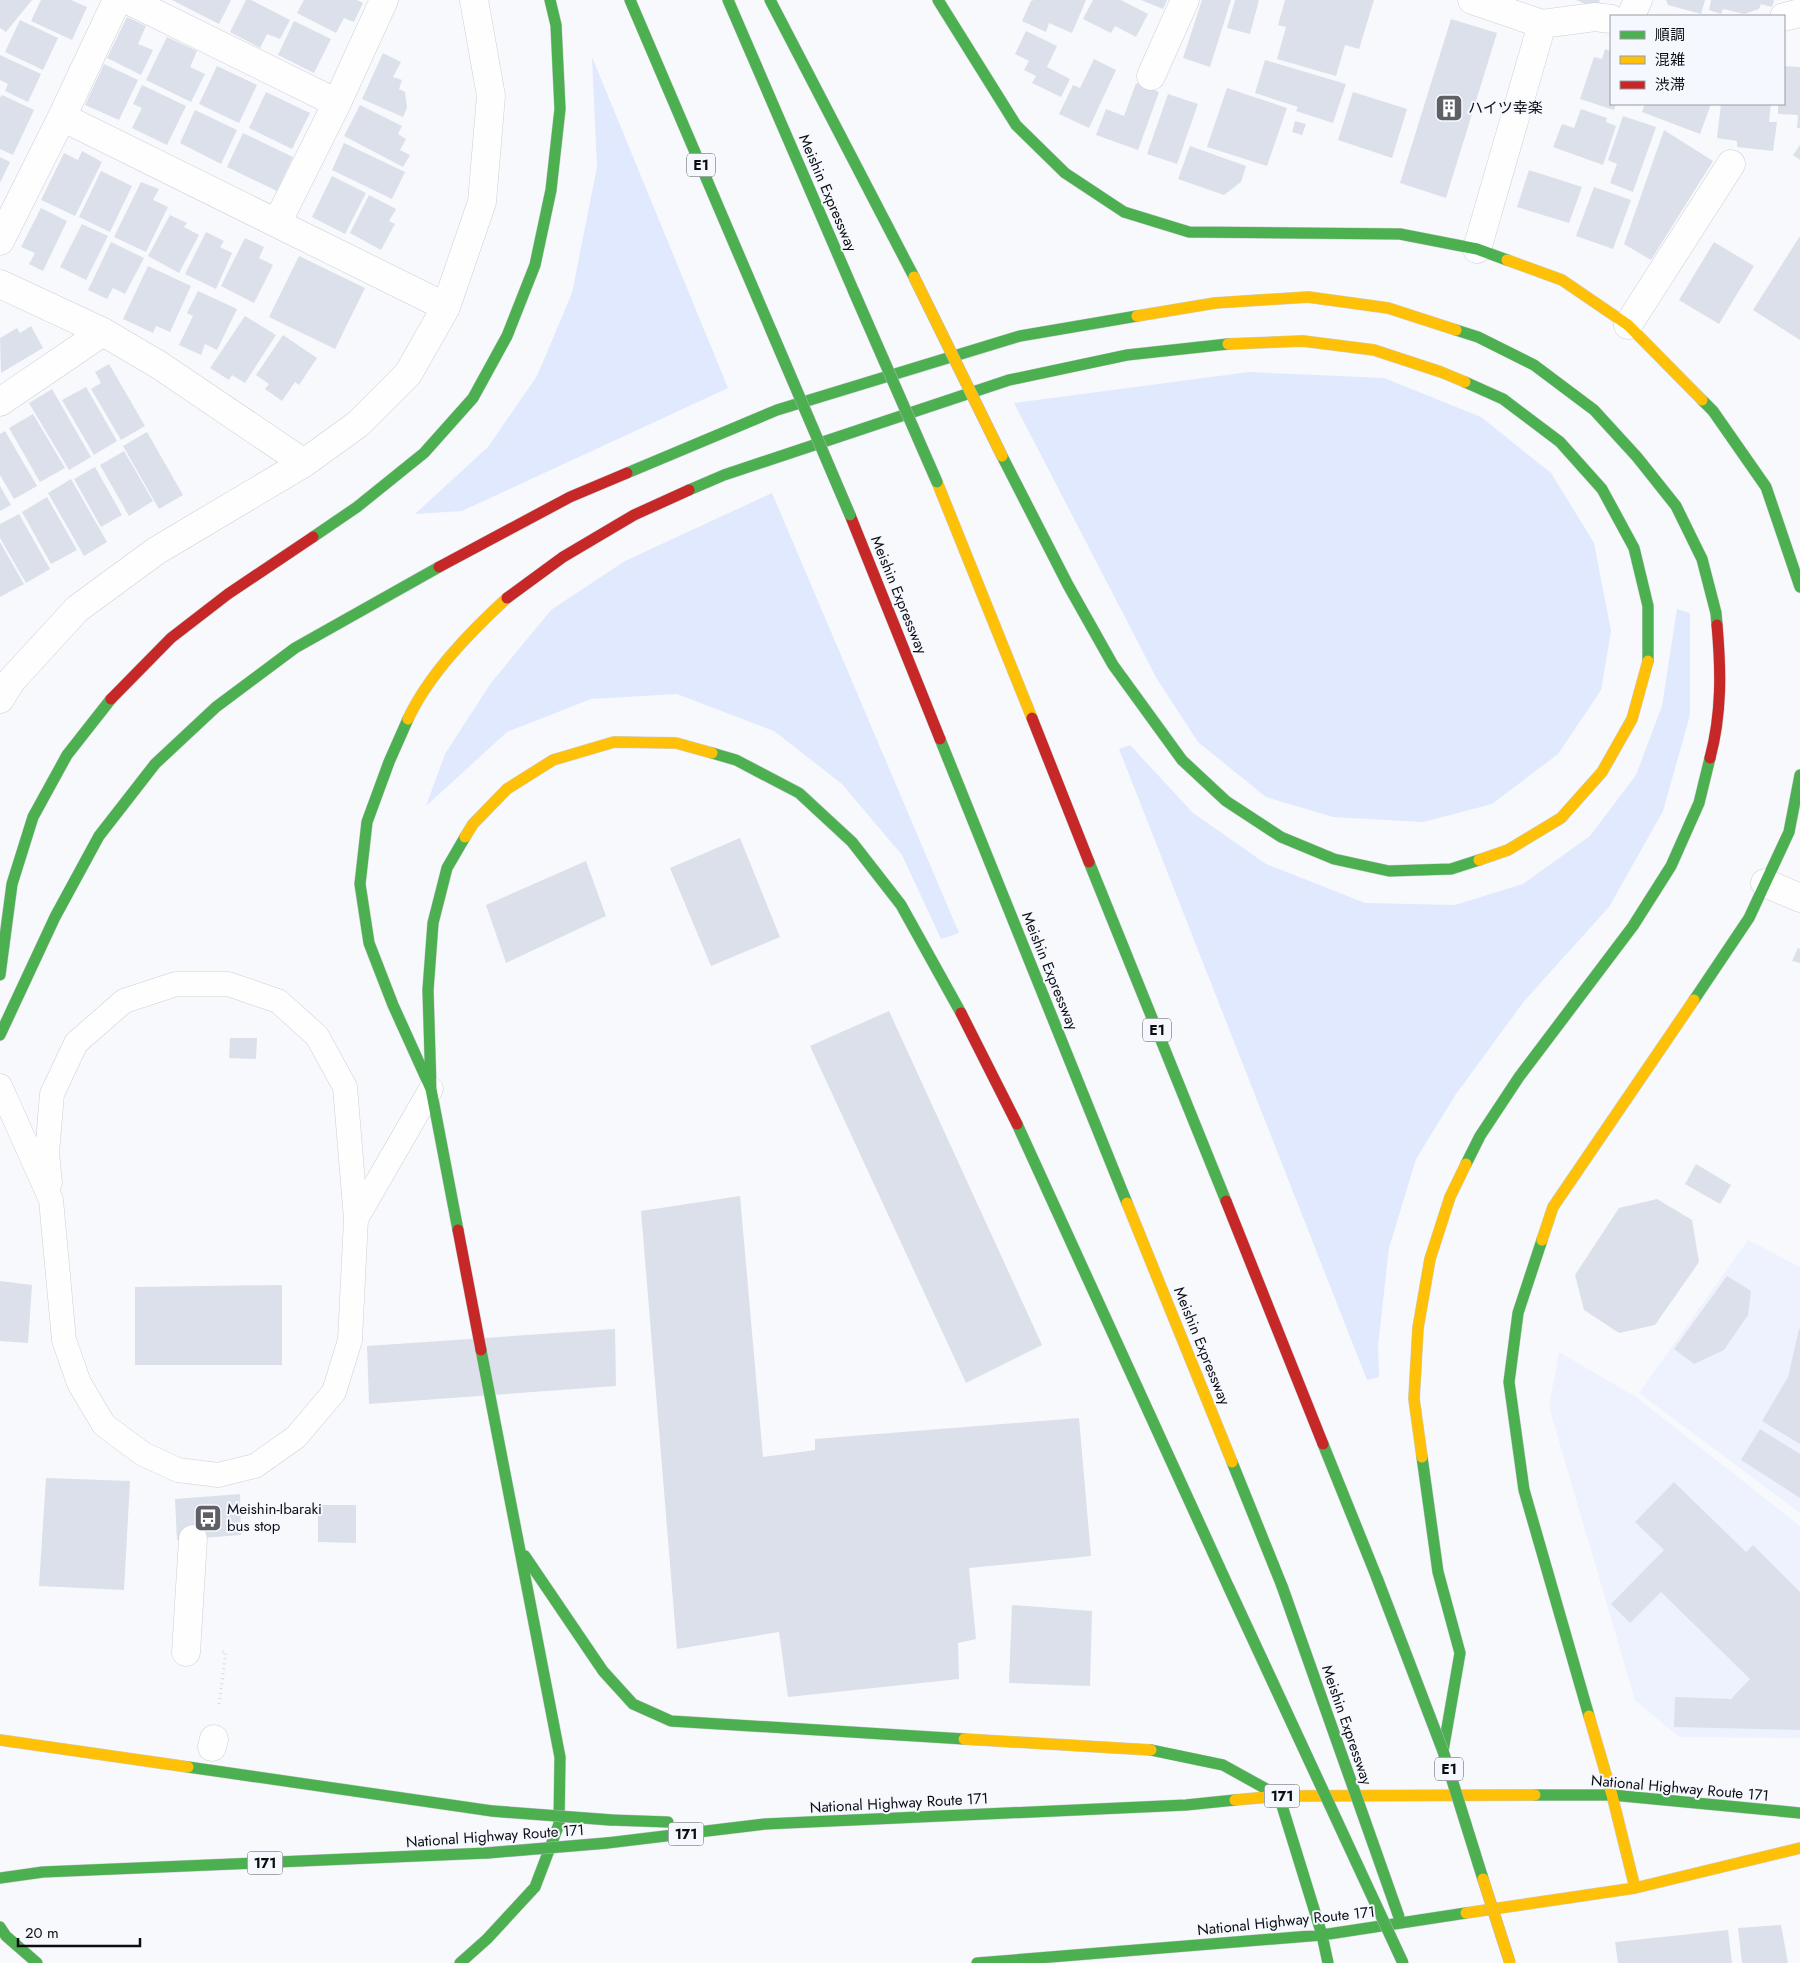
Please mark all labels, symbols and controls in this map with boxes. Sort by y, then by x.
legend [1610,15,1785,105]
text: 順調 [1655,24,1685,46]
text: 混雑 [1655,49,1685,71]
text: 渋滞 [1655,74,1685,96]
building icon: ハイツ幸楽 [1434,93,1464,123]
place label: ハイツ幸楽 [1468,97,1543,119]
street label: Meishin Expressway [793,131,863,256]
road number: E1 [687,154,715,176]
street label: Meishin Expressway [865,533,933,658]
street label: Meishin Expressway [1016,909,1084,1034]
road number: E1 [1143,1018,1171,1042]
street label: Meishin Expressway [1168,1284,1236,1409]
place label: Meishin-Ibaraki bus stop [227,1498,322,1537]
bus stop icon: Meishin-Ibaraki bus stop [193,1503,223,1533]
street label: Meishin Expressway [1316,1662,1378,1788]
road number: E1 [1435,1758,1463,1780]
street label: National Highway Route 171 [1590,1769,1770,1807]
road number: 171 [1264,1784,1300,1808]
street label: National Highway Route 171 [809,1787,989,1819]
street label: National Highway Route 171 [405,1819,585,1853]
road number: 171 [668,1822,704,1846]
road number: 171 [248,1852,282,1875]
street label: National Highway Route 171 [1196,1901,1376,1941]
scale bar [18,1916,140,1948]
text: 20 m [25,1922,59,1944]

